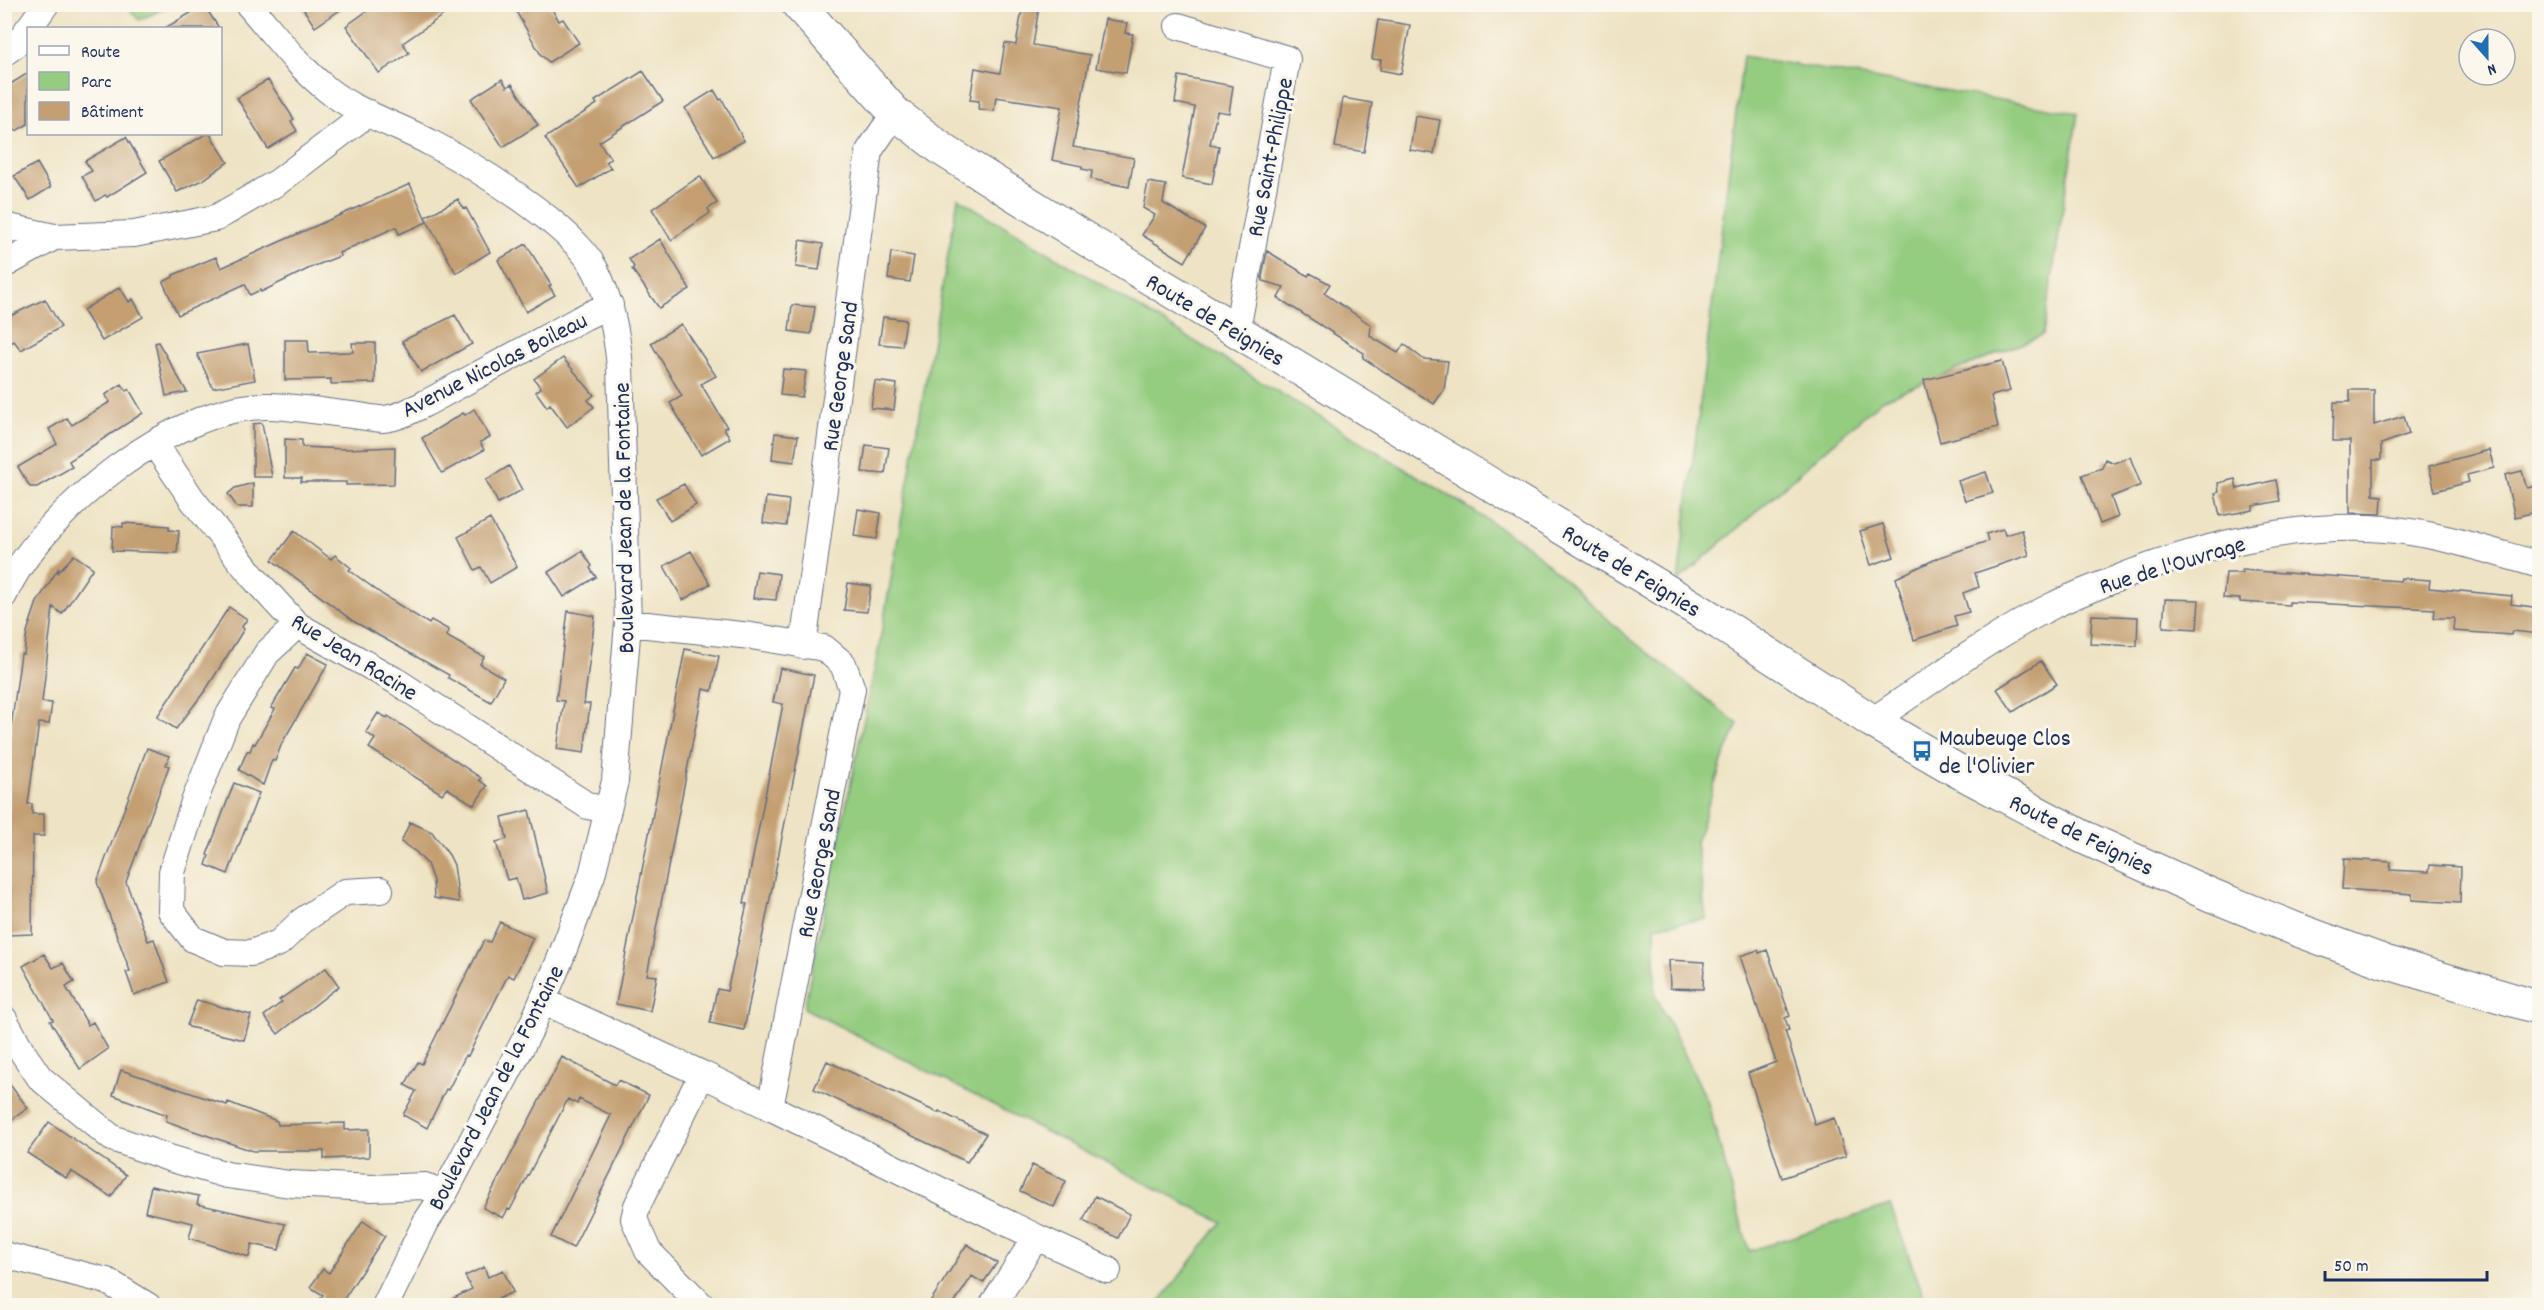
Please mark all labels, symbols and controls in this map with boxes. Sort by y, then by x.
legend [27,27,222,135]
north arrow [2457,27,2517,87]
text: Route [81,41,120,66]
text: N [2484,57,2499,81]
text: Parc [81,71,112,96]
street label: Rue Saint-Philippe [1240,75,1304,240]
text: Bâtiment [81,101,144,126]
street label: Route de Feignies [1138,267,1291,377]
street label: Rue George Sand [815,299,869,454]
street label: Avenue Nicolas Boileau [396,305,594,428]
street label: Boulevard Jean de la Fontaine [607,382,645,654]
street label: Route de Feignies [1554,518,1707,628]
street label: Rue de l'Ouvrage [2096,529,2250,605]
street label: Rue Jean Racine [283,606,423,711]
place label: Maubeuge Clos de l'Olivier [1939,723,2071,785]
bus stop icon: Maubeuge Clos de l'Olivier [1910,739,1934,763]
street label: Rue George Sand [790,786,852,941]
street label: Route de Feignies [2003,787,2159,886]
street label: Boulevard Jean de la Fontaine [421,960,574,1217]
scale bar [2325,1244,2487,1282]
text: 50 m [2334,1255,2369,1280]

